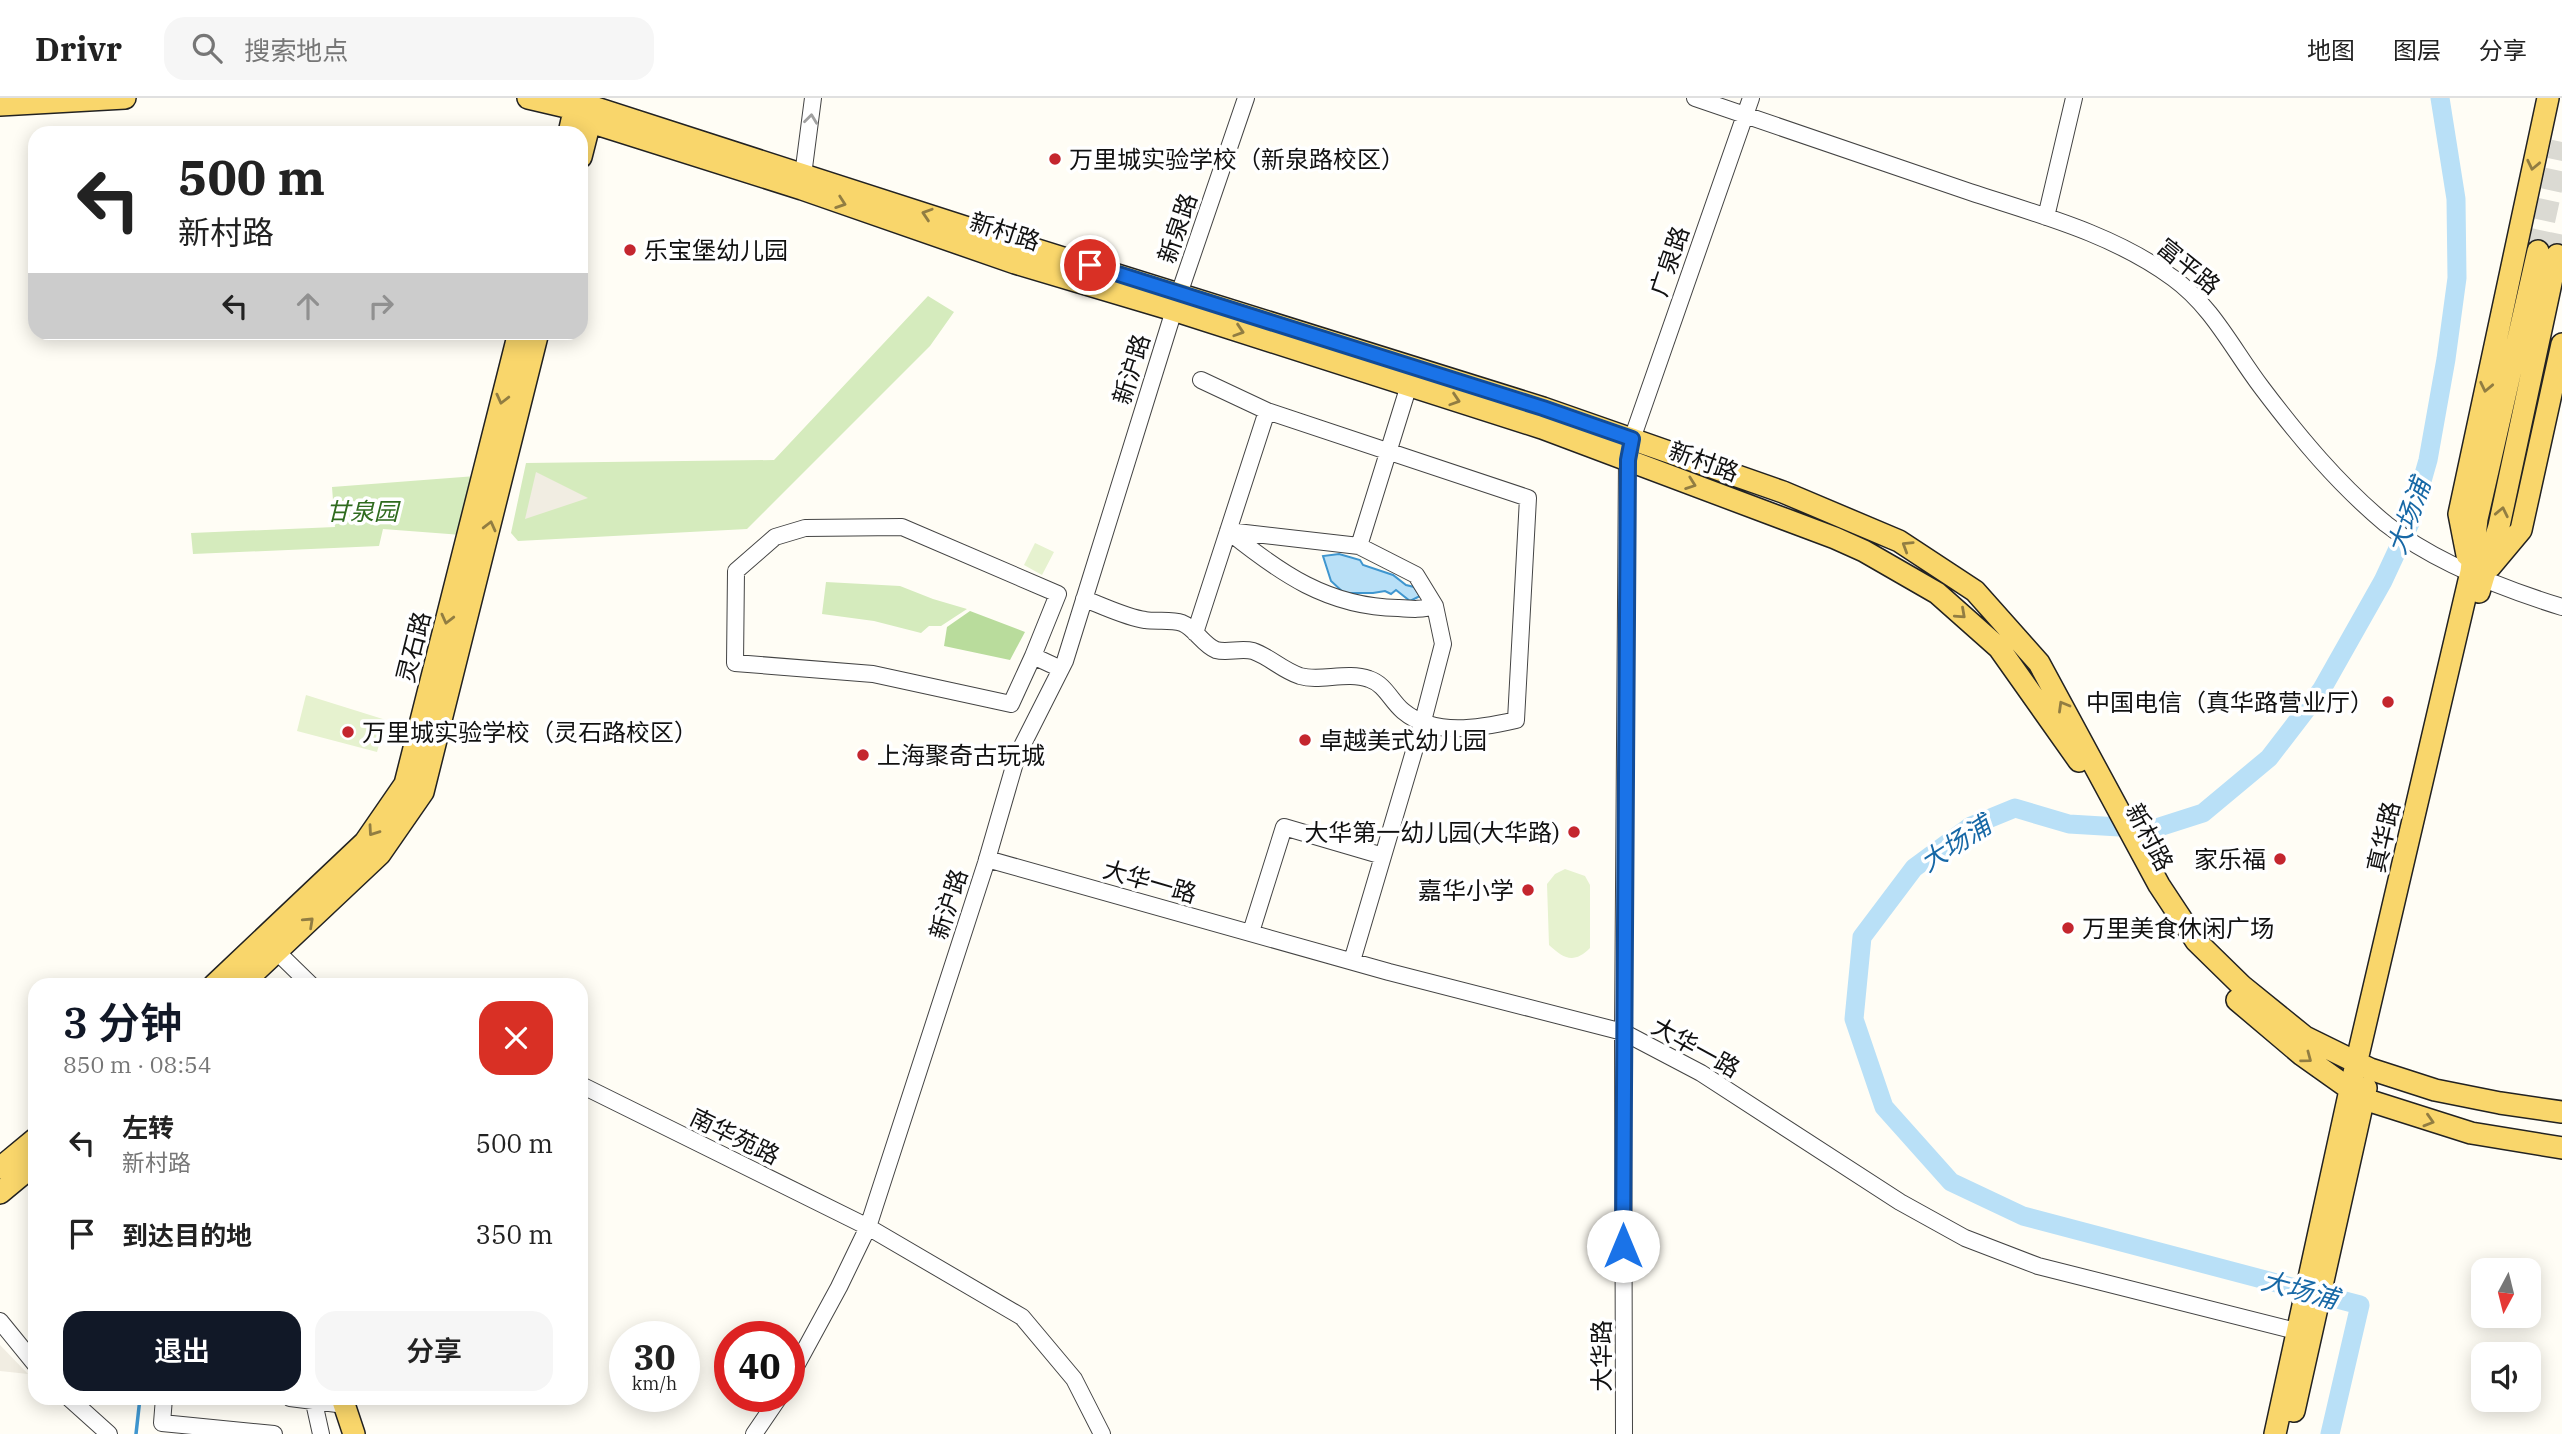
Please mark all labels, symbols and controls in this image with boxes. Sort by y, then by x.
search box [164,17,654,80]
text: Drivr [35,27,122,70]
icon: search [188,29,226,67]
text: 搜索地点 [244,33,348,67]
text: 地图 [2307,34,2355,66]
text: 图层 [2393,34,2441,66]
text: 分享 [2479,34,2527,66]
one-way arrow [803,114,818,125]
place label: 万里城实验学校（新泉路校区） [1069,143,1405,175]
text: 500 m [178,145,325,208]
marker: 万里城实验学校（新泉路校区） [1047,151,1063,167]
icon: left [63,154,154,245]
one-way arrow [2527,159,2542,171]
street label: 新泉路 [1150,189,1204,267]
one-way arrow [835,195,847,209]
street label: 新村路 [966,205,1044,257]
one-way arrow [921,208,933,222]
text: 新村路 [178,211,274,253]
street label: 广泉路 [1642,222,1696,300]
street label: 富平路 [2151,231,2227,301]
place label: 乐宝堡幼儿园 [644,234,788,266]
pin [1060,235,1120,295]
marker: 乐宝堡幼儿园 [622,242,638,258]
icon: arrive [1071,246,1109,284]
icon: left [216,287,254,325]
icon: ahead [289,287,327,325]
icon: right [362,287,400,325]
one-way arrow [1232,323,1244,337]
street label: 新沪路 [1105,330,1157,408]
one-way arrow [2479,381,2494,393]
one-way arrow [1449,392,1461,406]
one-way arrow [496,393,510,405]
street label: 新村路 [1665,434,1743,488]
water label: 大场浦 [2379,470,2439,558]
one-way arrow [1685,476,1697,490]
park label: 甘泉园 [326,495,401,527]
one-way arrow [2494,506,2509,518]
one-way arrow [482,520,496,532]
one-way arrow [1901,542,1914,555]
one-way arrow [1953,606,1966,618]
street label: 灵石路 [389,608,437,686]
one-way arrow [441,613,455,625]
place label: 中国电信（真华路营业厅） [2086,686,2374,718]
marker: 中国电信（真华路营业厅） [2380,694,2396,710]
one-way arrow [2058,701,2071,713]
place label: 万里城实验学校（灵石路校区） [362,716,698,748]
marker: 万里城实验学校（灵石路校区） [340,724,356,740]
place label: 卓越美式幼儿园 [1319,724,1487,756]
marker: 卓越美式幼儿园 [1297,732,1313,748]
place label: 上海聚奇古玩城 [877,739,1045,771]
marker: 上海聚奇古玩城 [855,747,871,763]
street label: 新村路 [2119,798,2181,876]
street label: 真华路 [2359,798,2407,876]
water label: 大场浦 [1913,805,2000,879]
place label: 大华第一幼儿园(大华路) [1304,816,1560,848]
one-way arrow [368,824,381,837]
marker: 大华第一幼儿园(大华路) [1566,824,1582,840]
place label: 家乐福 [2194,843,2266,875]
marker: 家乐福 [2272,851,2288,867]
street label: 大华一路 [1099,852,1201,910]
street label: 新沪路 [922,865,974,943]
place label: 嘉华小学 [1418,874,1514,906]
marker: 嘉华小学 [1520,882,1536,898]
place label: 万里美食休闲广场 [2082,912,2274,944]
one-way arrow [301,917,314,930]
marker: 万里美食休闲广场 [2060,920,2076,936]
text: 3 分钟 [63,995,182,1050]
button: close [479,1001,553,1075]
street label: 大华一路 [1646,1010,1746,1084]
text: 850 m · 08:54 [63,1049,212,1079]
one-way arrow [2299,1050,2312,1063]
street label: 南华苑路 [685,1101,785,1171]
text: 左转 [122,1110,174,1144]
one-way arrow [2422,1113,2434,1127]
icon: left [63,1124,101,1162]
text: 500 m [475,1126,553,1160]
text: 新村路 [122,1147,191,1177]
position arrow [1586,1209,1660,1283]
icon: arrive [63,1215,101,1253]
text: 350 m [475,1217,553,1251]
text: 到达目的地 [122,1218,252,1252]
north arrow [2471,1258,2541,1328]
map controls [2471,1258,2541,1412]
water label: 大场浦 [2258,1262,2346,1317]
button: 退出 [63,1311,301,1391]
button: 分享 [315,1311,553,1391]
street label: 大华路 [1585,1320,1617,1392]
speed limit sign: 40 [714,1321,805,1412]
text: 30 [633,1334,676,1380]
button: sound [2471,1342,2541,1412]
text: km/h [632,1372,677,1395]

